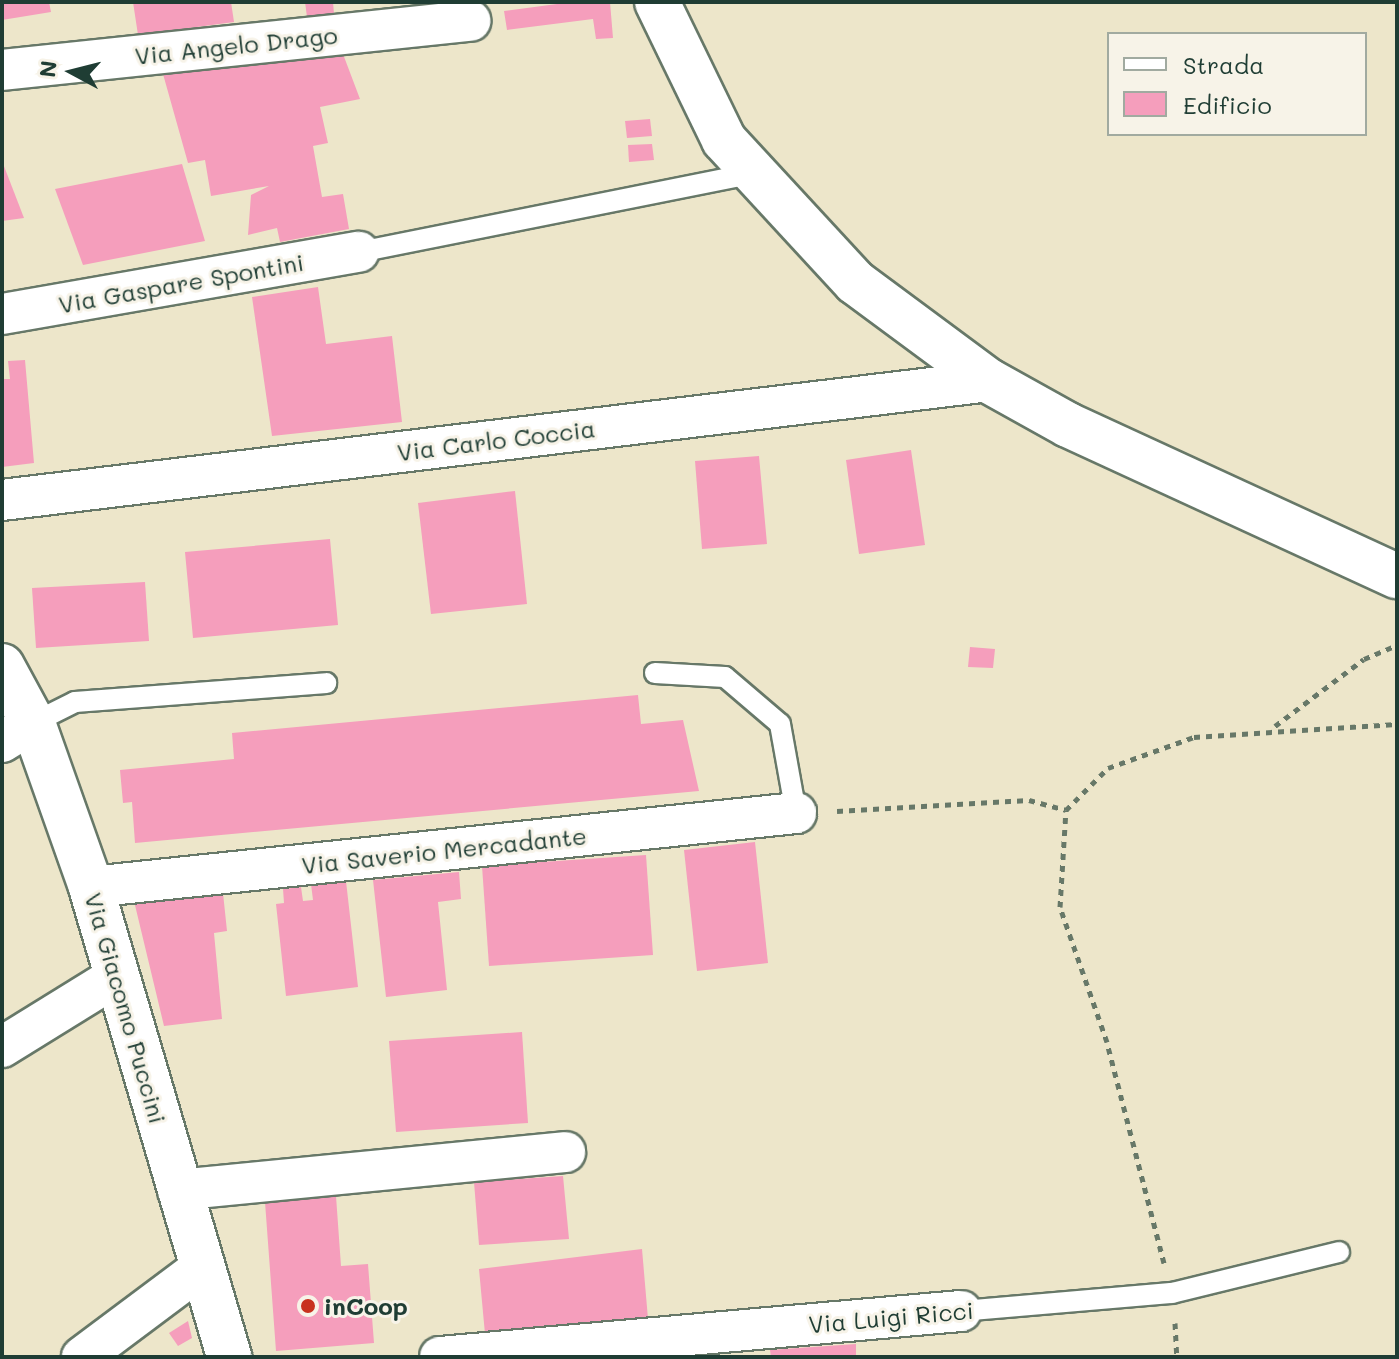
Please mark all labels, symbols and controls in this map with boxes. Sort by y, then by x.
street label: Via Angelo Drago [133,20,339,70]
north arrow [32,32,112,112]
legend [1107,32,1367,136]
text: Strada [1183,49,1264,80]
text: N [32,59,63,79]
text: Edificio [1183,89,1272,120]
street label: Via Gaspare Spontini [56,247,306,319]
street label: Via Carlo Coccia [395,414,597,466]
street label: Via Saverio Mercadante [300,821,588,879]
street label: Via Giacomo Puccini [79,889,173,1127]
place label: inCoop [324,1292,408,1320]
street label: Via Luigi Ricci [807,1295,975,1339]
marker: inCoop [299,1297,317,1315]

